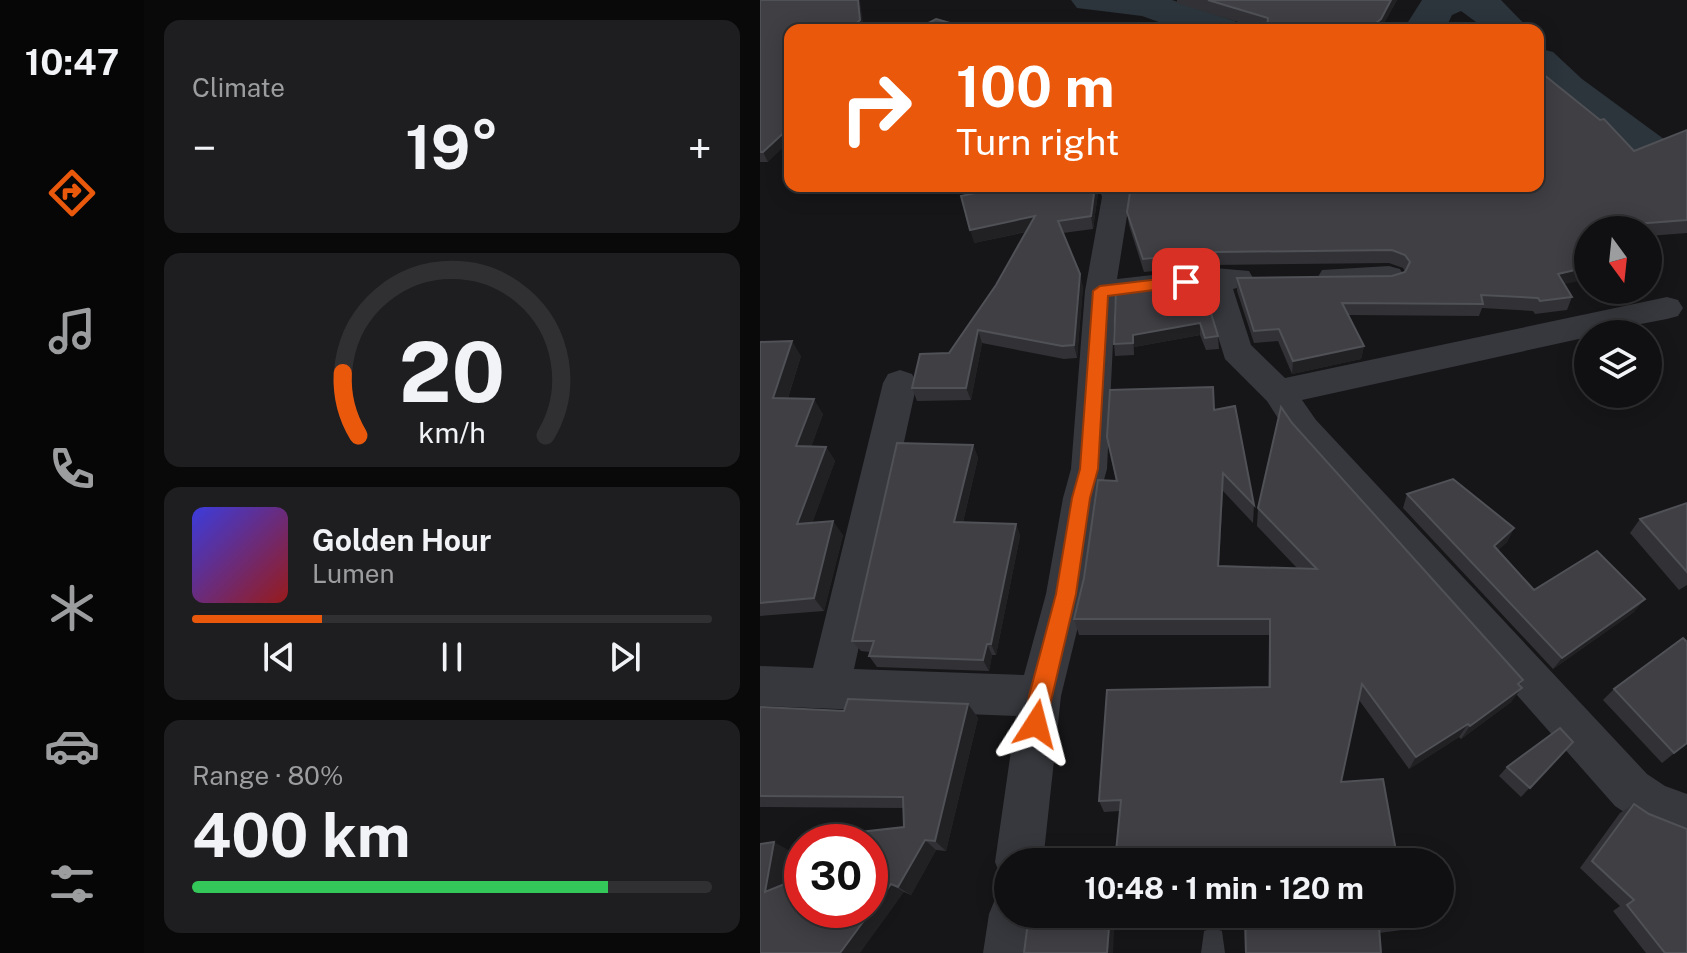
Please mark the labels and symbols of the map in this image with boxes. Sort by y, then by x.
north arrow [1574,216,1662,304]
pin [1152,248,1220,316]
position arrow [994,682,1078,766]
speed limit sign: 30 [784,824,888,928]

